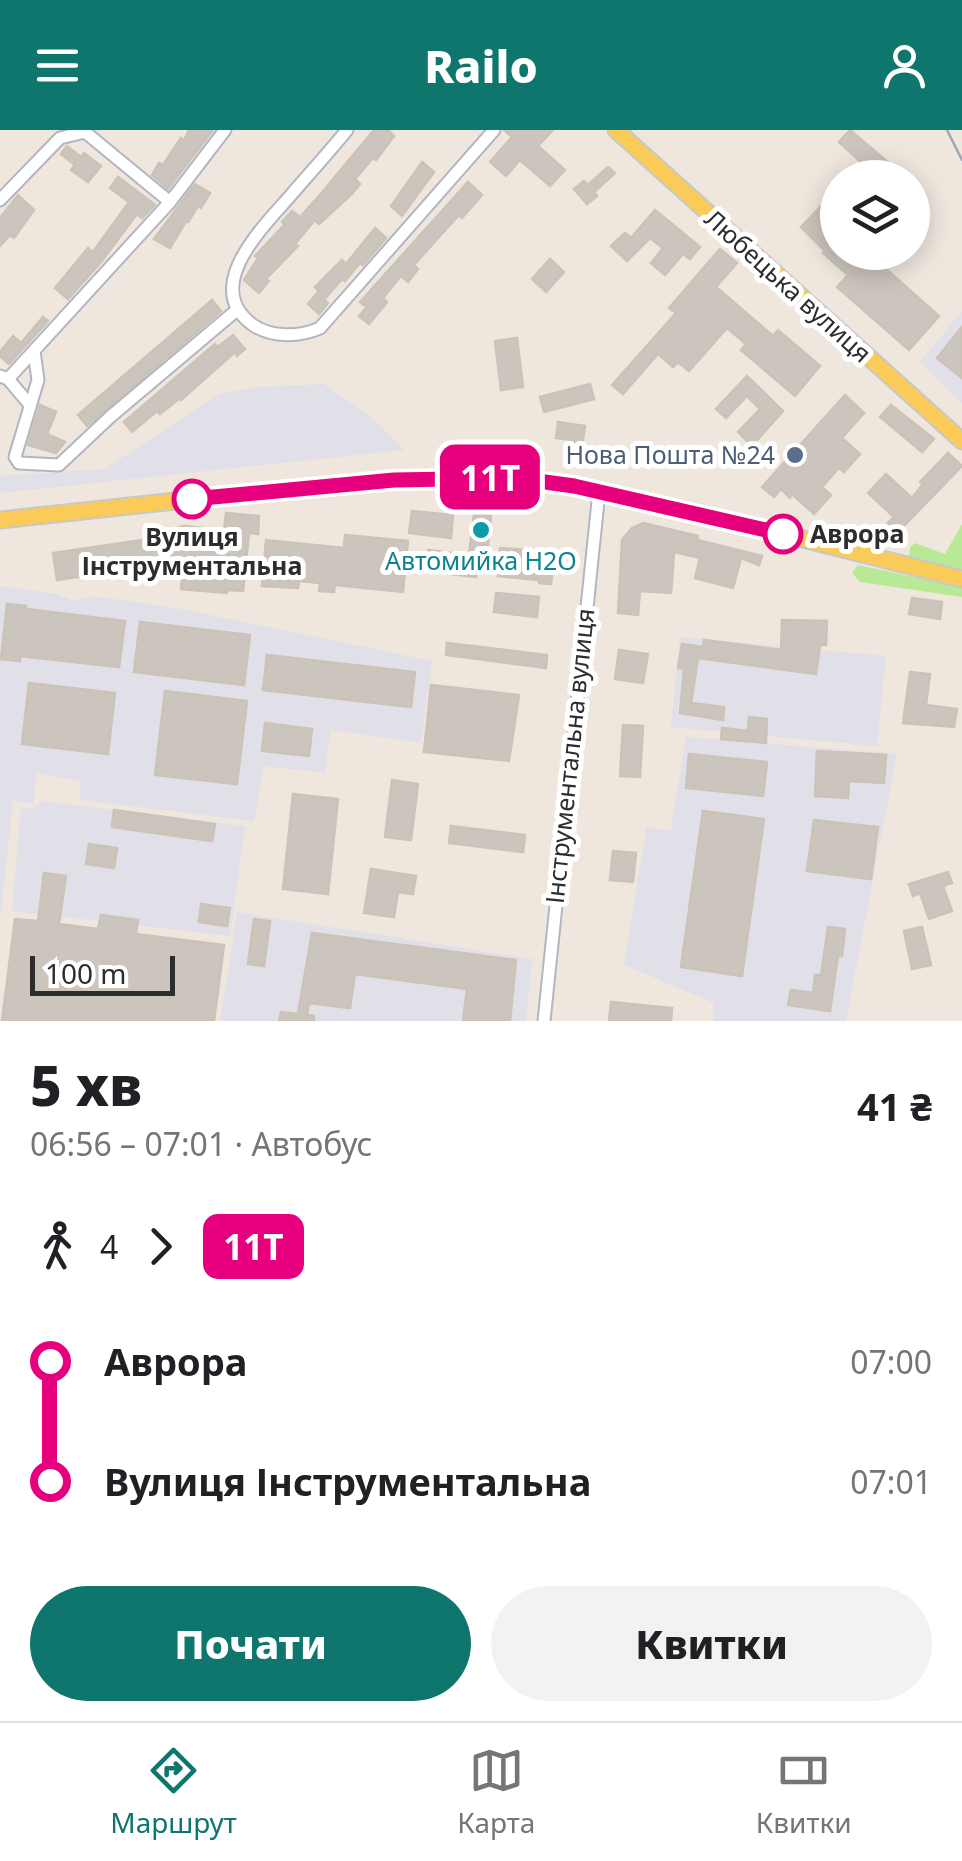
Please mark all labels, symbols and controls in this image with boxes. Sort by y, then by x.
text: Railo [424,35,538,96]
icon: menu [30,38,85,93]
icon: person [877,38,932,93]
map controls [820,160,930,270]
button: layers [820,160,930,270]
street label: Любецька вулиця [698,201,879,369]
place label: Нова Пошта №24 [565,437,775,471]
line badge: 11Т [432,444,548,510]
marker: Нова Пошта №24 [784,444,806,466]
text: 11Т [460,454,520,501]
marker: Вулиця Інструментальна [173,480,211,518]
marker: Аврора [764,515,802,553]
place label: Аврора [810,516,904,550]
place label: Вулиця Інструментальна [82,519,302,582]
marker: Автомийка H2O [470,519,492,541]
place label: Автомийка H2O [385,543,577,577]
street label: Інструментальна вулиця [537,607,601,905]
scale bar [30,951,175,996]
text: 100 m [45,954,127,992]
text: 5 хв [30,1047,142,1122]
text: 41 ₴ [857,1080,932,1132]
text: 06:56 – 07:01 · Автобус [30,1122,372,1165]
icon: walk [30,1219,85,1274]
icon: forward [133,1219,188,1274]
text: 11Т [223,1223,284,1270]
text: 4 [100,1225,118,1268]
text: Аврора [104,1335,247,1387]
text: 07:00 [850,1340,932,1383]
text: Вулиця Інструментальна [104,1455,591,1507]
text: 07:01 [850,1460,932,1503]
button: Почати [30,1586,471,1701]
button: Квитки [491,1586,932,1701]
tab: Маршрут [110,1743,237,1841]
tab: Карта [457,1743,535,1841]
tab: Квитки [756,1743,852,1841]

